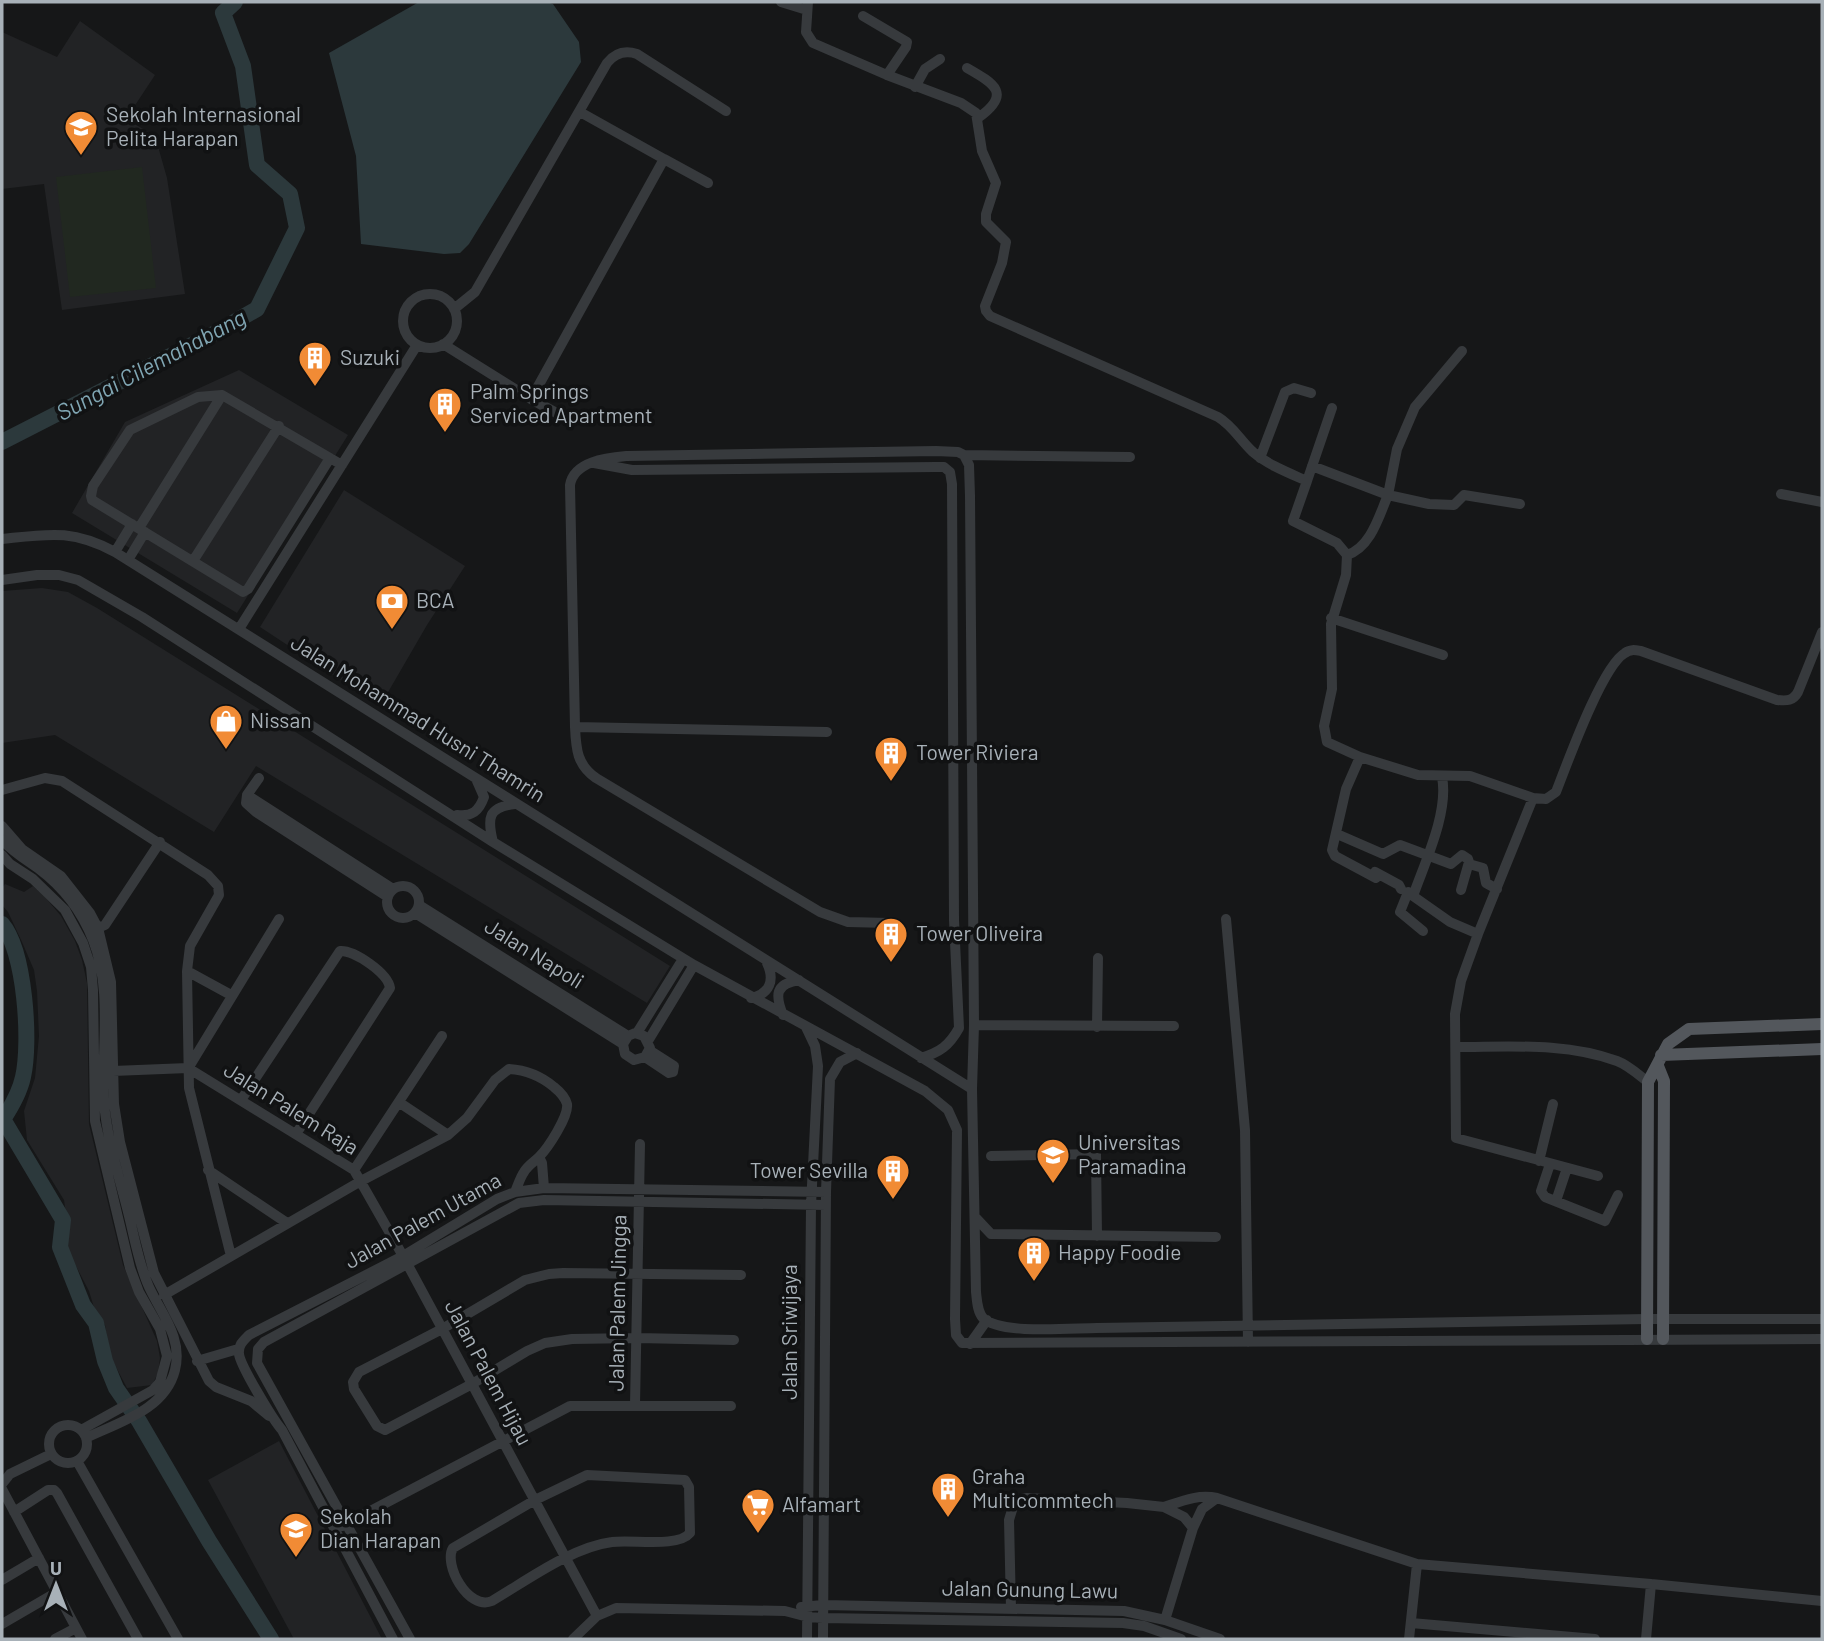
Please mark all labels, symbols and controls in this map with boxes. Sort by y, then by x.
place label: Sekolah Internasional Pelita Harapan [106,101,301,150]
school or university icon: Sekolah Internasional Pelita Harapan [62,108,100,157]
water label: Sungai Cilemahabang [51,302,250,426]
building icon: Suzuki [296,339,334,388]
place label: Suzuki [340,344,400,369]
place label: Palm Springs Serviced Apartment [470,378,653,427]
building icon: Palm Springs Serviced Apartment [426,385,464,434]
bank icon: BCA [373,582,411,631]
place label: BCA [416,587,455,612]
street label: Jalan Mohammad Husni Thamrin [287,629,551,807]
shop icon: Nissan [207,702,245,751]
place label: Nissan [250,707,312,732]
building icon: Tower Riviera [872,734,910,783]
place label: Tower Riviera [916,739,1038,764]
street label: Jalan Napoli [481,912,589,993]
building icon: Tower Oliveira [872,915,910,964]
place label: Tower Oliveira [916,920,1043,945]
street label: Jalan Palem Raja [220,1056,364,1159]
place label: Universitas Paramadina [1078,1129,1186,1178]
school or university icon: Universitas Paramadina [1034,1136,1072,1185]
building icon: Tower Sevilla [874,1152,912,1201]
place label: Tower Sevilla [750,1157,868,1182]
street label: Jalan Palem Utama [340,1166,505,1273]
street label: Jalan Palem Jingga [602,1214,631,1391]
building icon: Happy Foodie [1015,1234,1053,1283]
place label: Happy Foodie [1058,1239,1181,1264]
street label: Jalan Sriwijaya [776,1264,801,1400]
street label: Jalan Palem Hijau [441,1295,538,1449]
place label: Graha Multicommtech [972,1463,1114,1512]
building icon: Graha Multicommtech [929,1470,967,1519]
supermarket icon: Alfamart [739,1486,777,1535]
place label: Alfamart [782,1491,861,1516]
place label: Sekolah Dian Harapan [320,1503,441,1552]
school or university icon: Sekolah Dian Harapan [277,1510,315,1559]
north arrow [21,1550,91,1620]
text: U [50,1556,62,1579]
street label: Jalan Gunung Lawu [942,1574,1118,1603]

